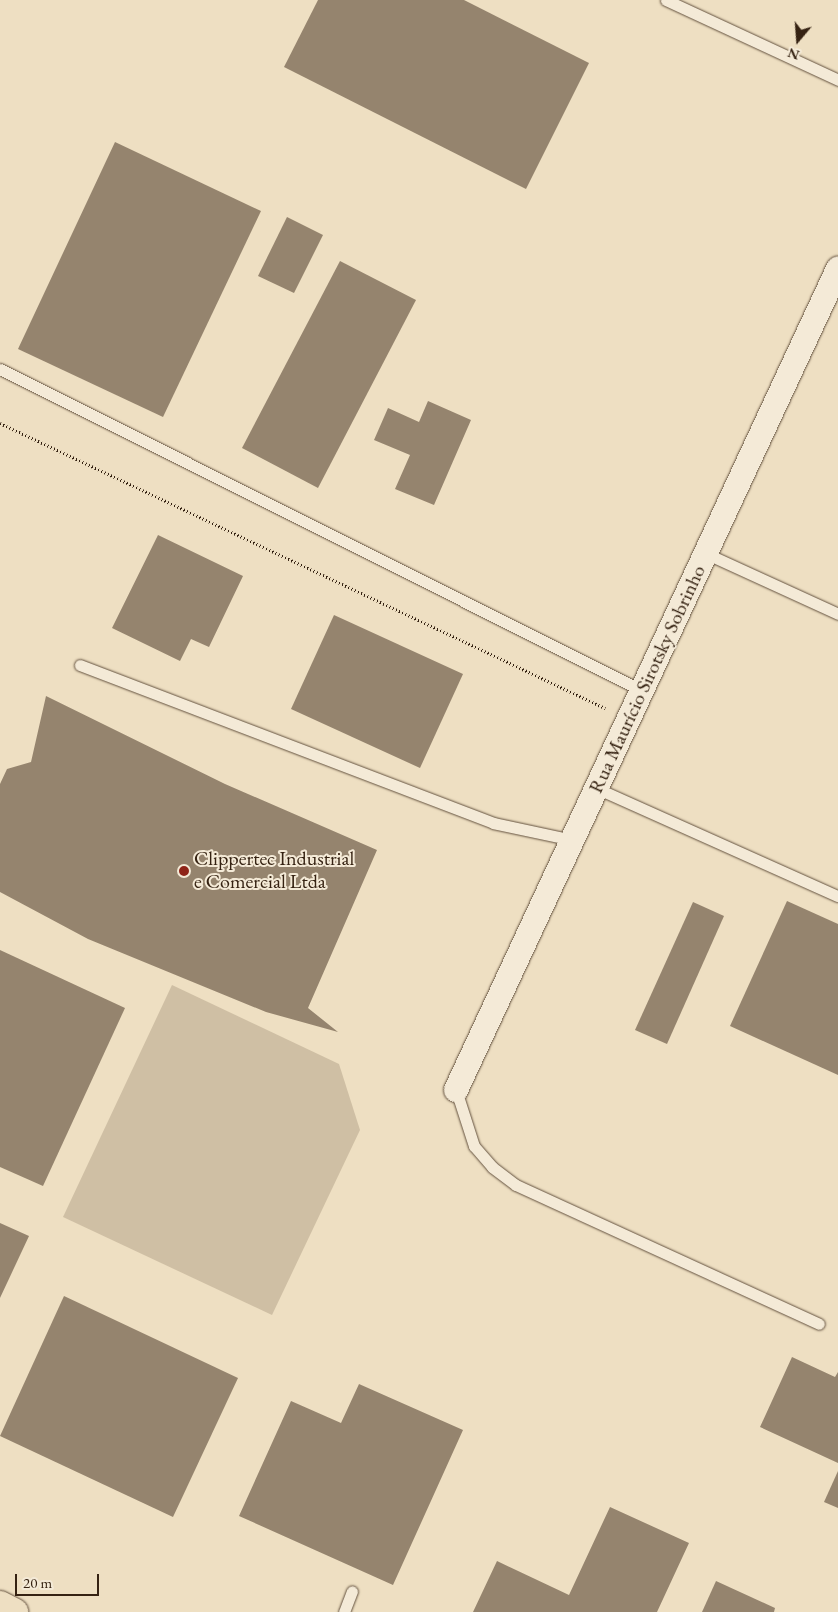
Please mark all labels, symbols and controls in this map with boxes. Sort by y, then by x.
north arrow [773,15,823,65]
text: N [785,44,802,65]
street label: Rua Maurício Sirotsky Sobrinho [584,561,710,797]
place label: Clippertec Industrial e Comercial Ltda [194,847,354,894]
marker: Clippertec Industrial e Comercial Ltda [178,865,190,877]
scale bar [18,1564,101,1596]
text: 20 m [23,1573,52,1592]

